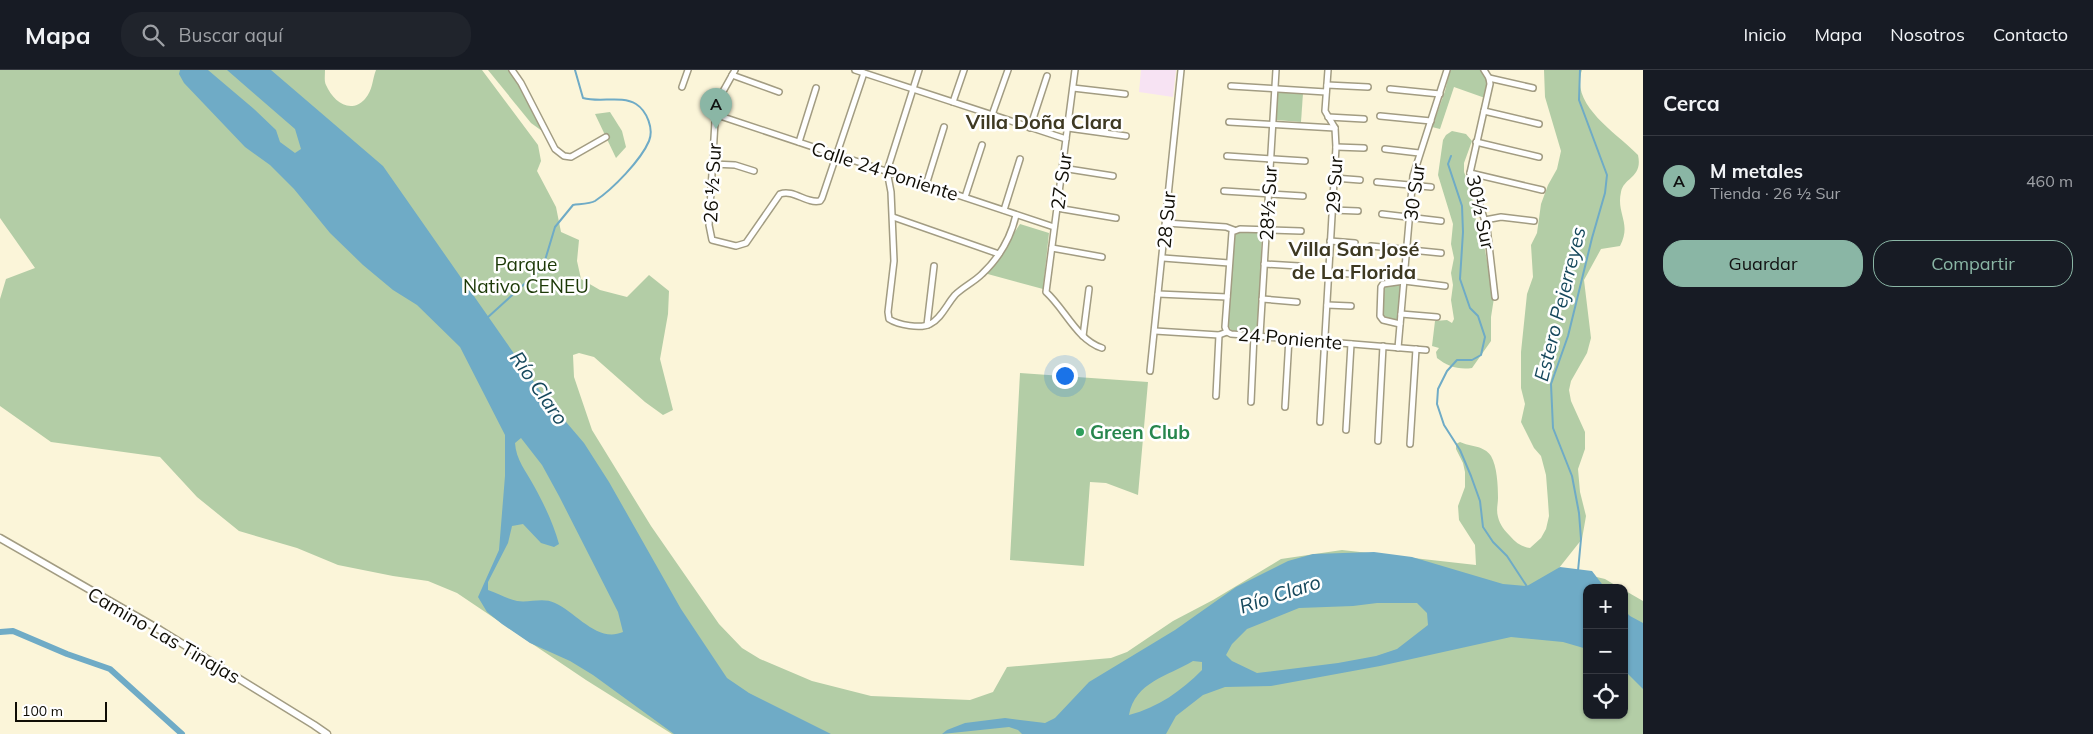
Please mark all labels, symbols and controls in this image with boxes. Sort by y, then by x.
search box [121,12,471,57]
text: Mapa [25,20,91,50]
icon: search [139,21,167,49]
text: Buscar aquí [179,23,283,47]
text: Inicio [1743,23,1786,46]
text: Mapa [1814,23,1862,46]
text: Nosotros [1890,23,1965,46]
text: Contacto [1993,23,2068,46]
pin: A [700,88,732,129]
text: Cerca [1663,90,1720,116]
district label: Villa Doña Clara [965,109,1122,134]
street label: Calle 24 Poniente [809,136,961,206]
street label: 26 ½ Sur [698,142,726,224]
street label: 27 Sur [1045,151,1077,211]
street label: 29 Sur [1321,156,1347,214]
text: M metales [1710,159,1803,183]
street label: 30 Sur [1398,162,1430,222]
street label: 28½ Sur [1254,165,1282,241]
text: A [1673,171,1685,191]
text: 460 m [2026,171,2073,191]
street label: 30½ Sur [1461,173,1501,251]
text: Tienda · 26 ½ Sur [1710,183,1840,203]
street label: 28 Sur [1152,190,1180,250]
water label: Estero Pejerreyes [1528,224,1591,384]
district label: Villa San José de La Florida [1288,236,1419,284]
button: Guardar [1663,240,1863,287]
button: Compartir [1873,240,2073,287]
park label: Parque Nativo CENEU [463,252,589,298]
street label: 24 Poniente [1237,321,1343,355]
water label: Río Claro [505,346,574,429]
your location [1052,363,1078,389]
place label: Green Club [1090,420,1190,444]
marker: Green Club [1074,426,1086,438]
water label: Río Claro [1236,569,1324,618]
street label: Camino Las Tinajas [83,582,245,688]
map controls [1583,584,1628,719]
button: + [1583,584,1628,629]
button: − [1583,629,1628,674]
button: locate [1583,674,1628,719]
scale bar [15,699,108,722]
text: 100 m [22,702,63,720]

